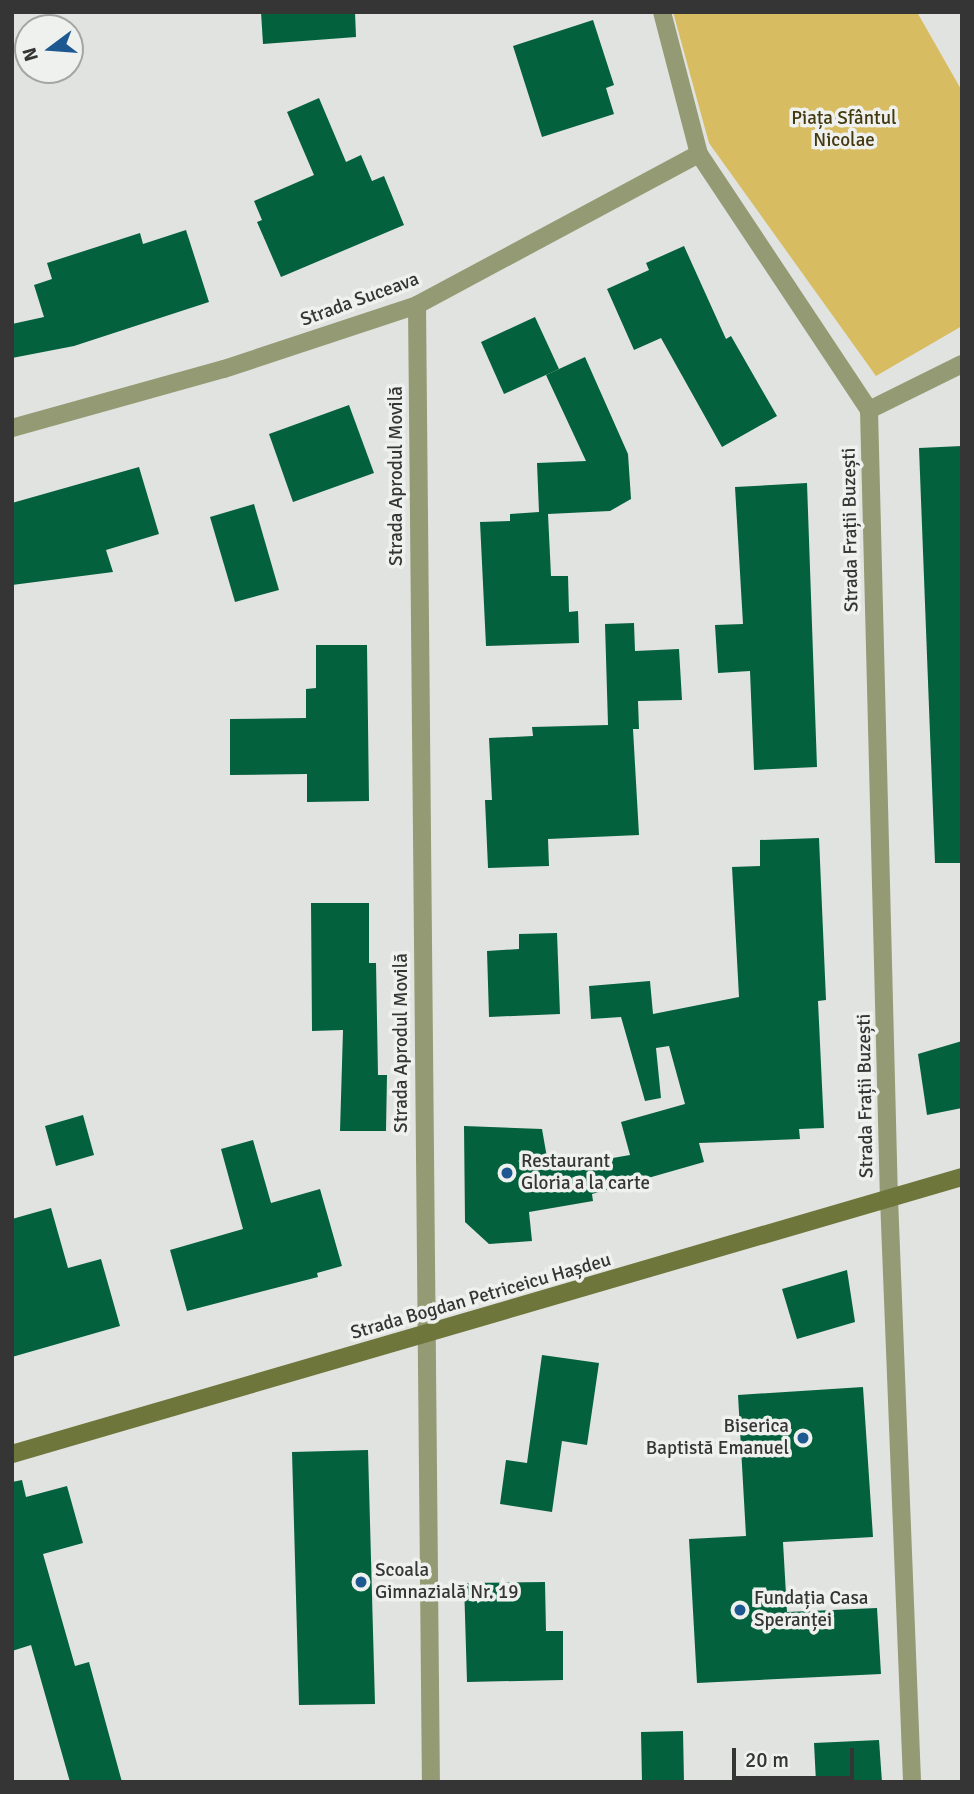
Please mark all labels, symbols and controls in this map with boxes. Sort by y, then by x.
north arrow [14,14,84,84]
text: N [17,45,44,64]
park label: Piața Sfântul Nicolae [791,108,897,152]
street label: Strada Suceava [298,268,422,332]
street label: Strada Aprodul Movilă [386,386,408,566]
street label: Strada Frații Buzești [838,448,864,612]
street label: Strada Aprodul Movilă [391,953,413,1133]
street label: Strada Frații Buzești [853,1014,879,1178]
place label: Restaurant Gloria a la carte [521,1151,650,1195]
marker: Restaurant Gloria a la carte [499,1165,515,1181]
street label: Strada Bogdan Petriceicu Hașdeu [348,1249,614,1345]
place label: Biserica Baptistă Emanuel [646,1416,789,1460]
marker: Biserica Baptistă Emanuel [795,1430,811,1446]
place label: Scoala Gimnazială Nr. 19 [375,1560,519,1604]
marker: Scoala Gimnazială Nr. 19 [353,1574,369,1590]
place label: Fundația Casa Speranței [754,1588,868,1632]
marker: Fundația Casa Speranței [732,1602,748,1618]
scale bar [736,1734,858,1778]
text: 20 m [745,1747,789,1773]

